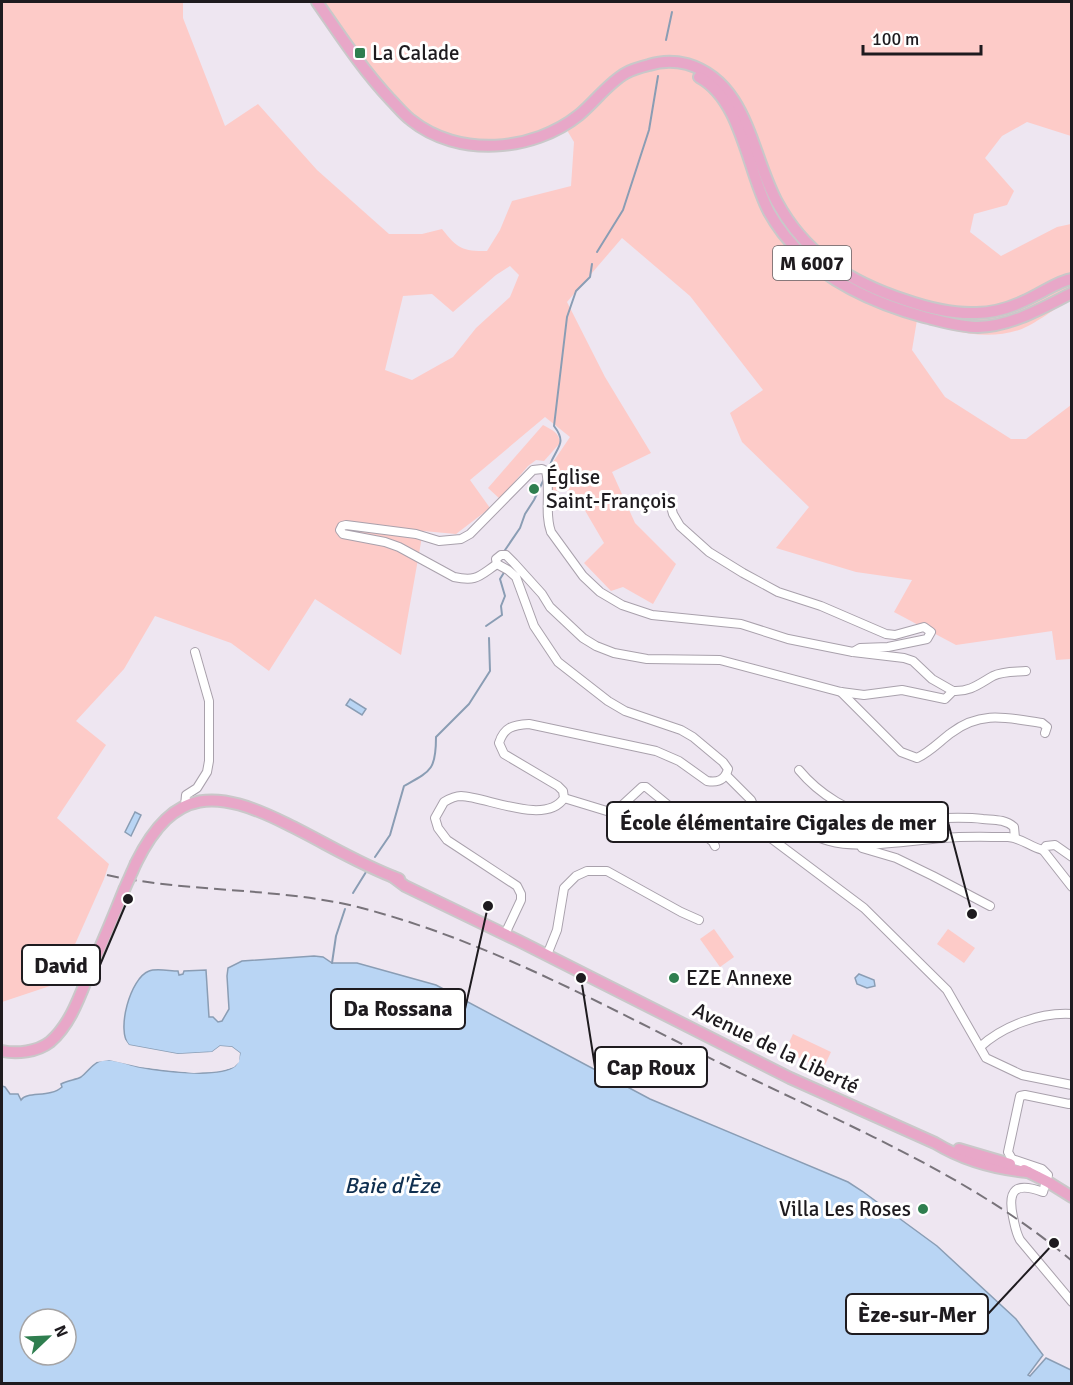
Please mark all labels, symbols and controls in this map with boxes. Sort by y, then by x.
scale bar [863,18,982,56]
text: 100 m [872,28,919,50]
place label: La Calade [372,40,460,66]
marker: La Calade [353,46,367,60]
road number: M 6007 [773,246,851,280]
place label: Église Saint-François [546,464,676,514]
marker: Église Saint-François [527,482,541,496]
callout: École élémentaire Cigales de mer [607,802,948,842]
text: École élémentaire Cigales de mer [620,809,936,836]
callout: David [22,945,100,985]
text: David [34,952,88,979]
place label: EZE Annexe [686,965,792,991]
marker: EZE Annexe [667,971,681,985]
callout: Da Rossana [331,989,465,1029]
text: Da Rossana [343,995,453,1022]
street label: Avenue de la Liberté [689,996,863,1100]
callout: Cap Roux [595,1047,707,1087]
text: Cap Roux [607,1054,696,1081]
water label: Baie d'Èze [344,1172,441,1199]
place label: Villa Les Roses [779,1196,911,1222]
marker: Villa Les Roses [916,1202,930,1216]
callout: Èze-sur-Mer [846,1294,988,1334]
text: Èze-sur-Mer [858,1301,976,1328]
north arrow [18,1307,78,1367]
text: N [50,1322,72,1341]

